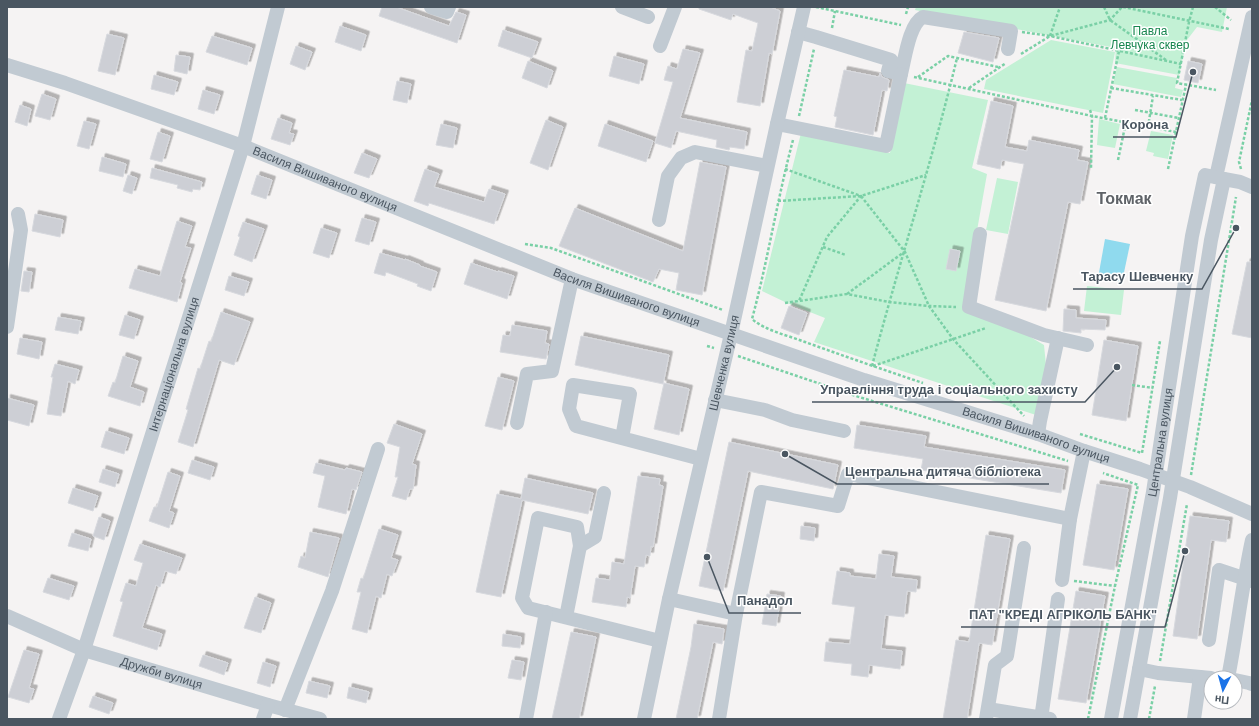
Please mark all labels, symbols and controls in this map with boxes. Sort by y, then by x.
park label: Павла Левчука сквер [1111,24,1190,52]
callout: Корона [1113,112,1176,137]
text: Корона [1122,117,1169,132]
street label: Василя Вишиваного вулиця [251,144,399,215]
district label: Токмак [1096,190,1153,207]
callout: Тарасу Шевченку [1073,264,1202,289]
street label: Василя Вишиваного вулиця [551,265,702,330]
text: Тарасу Шевченку [1081,269,1194,284]
street label: Інтернаціональна вулиця [146,295,202,433]
street label: Шевченка вулиця [706,314,742,412]
callout: Управління труда і соціального захисту [812,377,1085,402]
text: Управління труда і соціального захисту [820,382,1078,397]
street label: Центральна вулиця [1145,387,1176,498]
street label: Василя Вишиваного вулиця [961,404,1112,466]
callout: Центральна дитяча бібліотека [837,459,1049,484]
text: Центральна дитяча бібліотека [845,464,1042,479]
callout: Панадол [729,588,801,613]
text: Панадол [737,593,793,608]
callout: ПАТ "КРЕДI АГРIКОЛЬ БАНК" [961,602,1165,627]
text: ПАТ "КРЕДI АГРIКОЛЬ БАНК" [969,607,1157,622]
street label: Дружби вулиця [119,654,204,692]
north arrow [1203,670,1243,710]
text: Пн [1214,693,1230,707]

